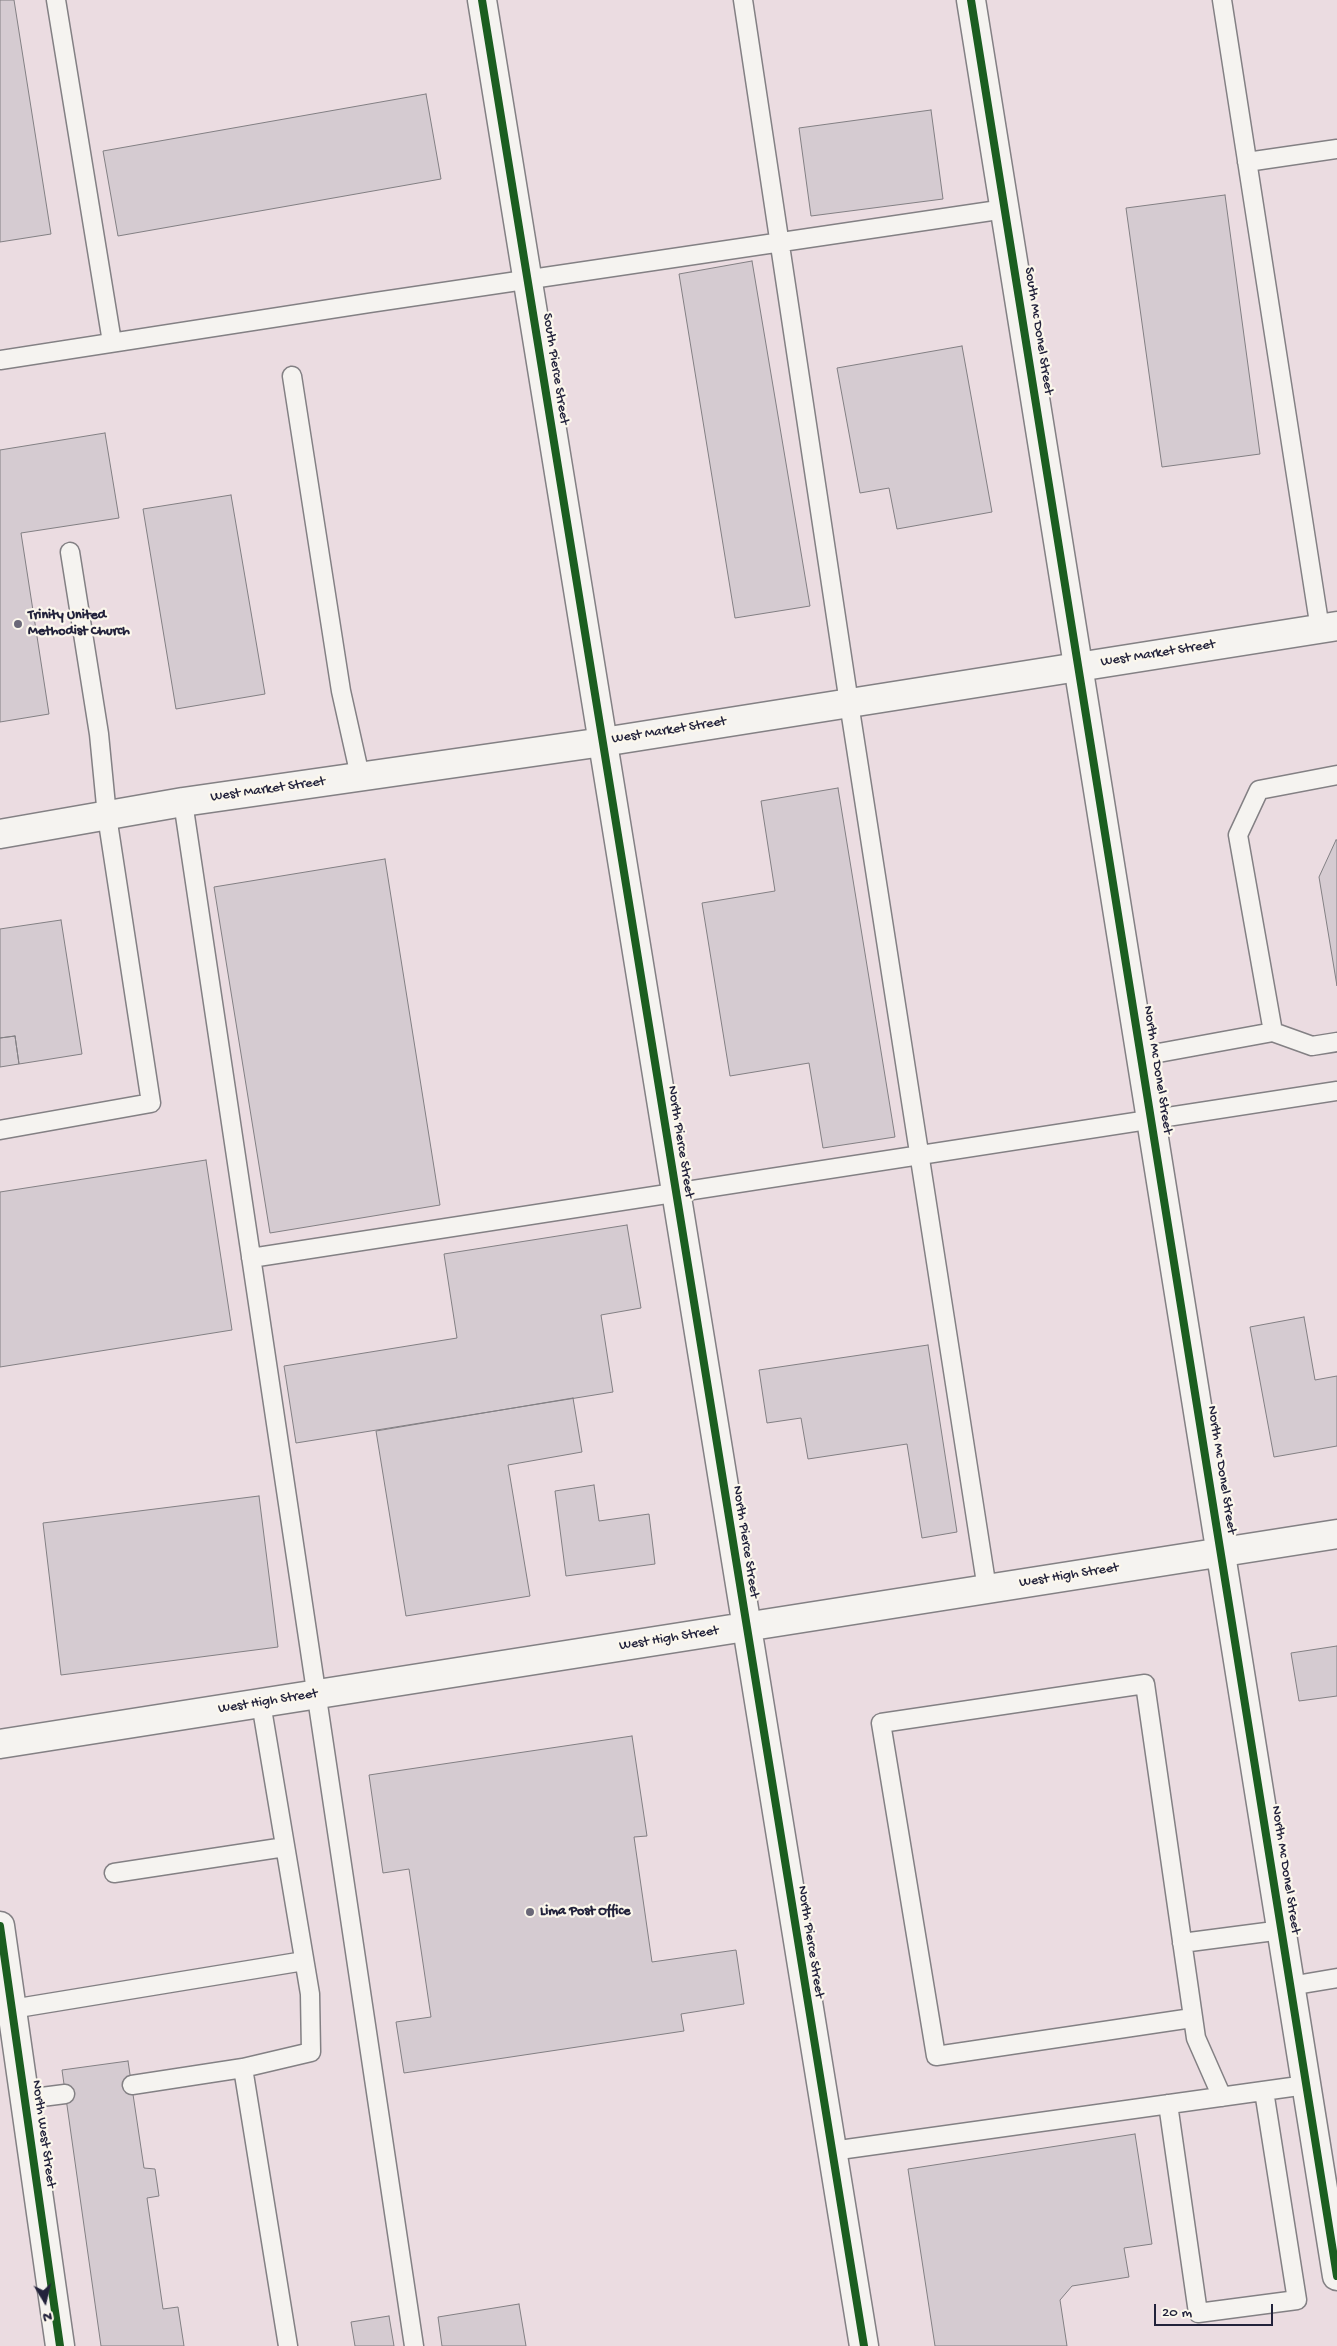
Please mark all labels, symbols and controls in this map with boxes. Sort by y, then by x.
street label: South Mc Donel Street [1020,266,1056,396]
street label: South Pierce Street [538,312,572,426]
place label: Trinity United Methodist Church [28,608,130,640]
marker: Trinity United Methodist Church [12,618,24,630]
street label: West Market Street [1100,637,1216,671]
street label: West Market Street [611,714,727,748]
street label: West Market Street [210,774,326,806]
street label: North Mc Donel Street [1139,1005,1175,1135]
street label: North Pierce Street [663,1085,697,1199]
street label: North Mc Donel Street [1203,1405,1239,1535]
street label: North Pierce Street [728,1485,762,1599]
street label: West High Street [1018,1560,1120,1592]
street label: West High Street [618,1623,720,1655]
street label: West High Street [217,1686,319,1718]
street label: North Mc Donel Street [1267,1805,1303,1935]
street label: North Pierce Street [793,1885,827,1999]
place label: Lima Post Office [540,1904,630,1920]
marker: Lima Post Office [524,1906,536,1918]
street label: North West Street [27,2079,59,2189]
north arrow [20,2276,70,2326]
scale bar [1157,2294,1276,2326]
text: 20 m [1162,2304,1192,2322]
text: N [42,2307,53,2325]

